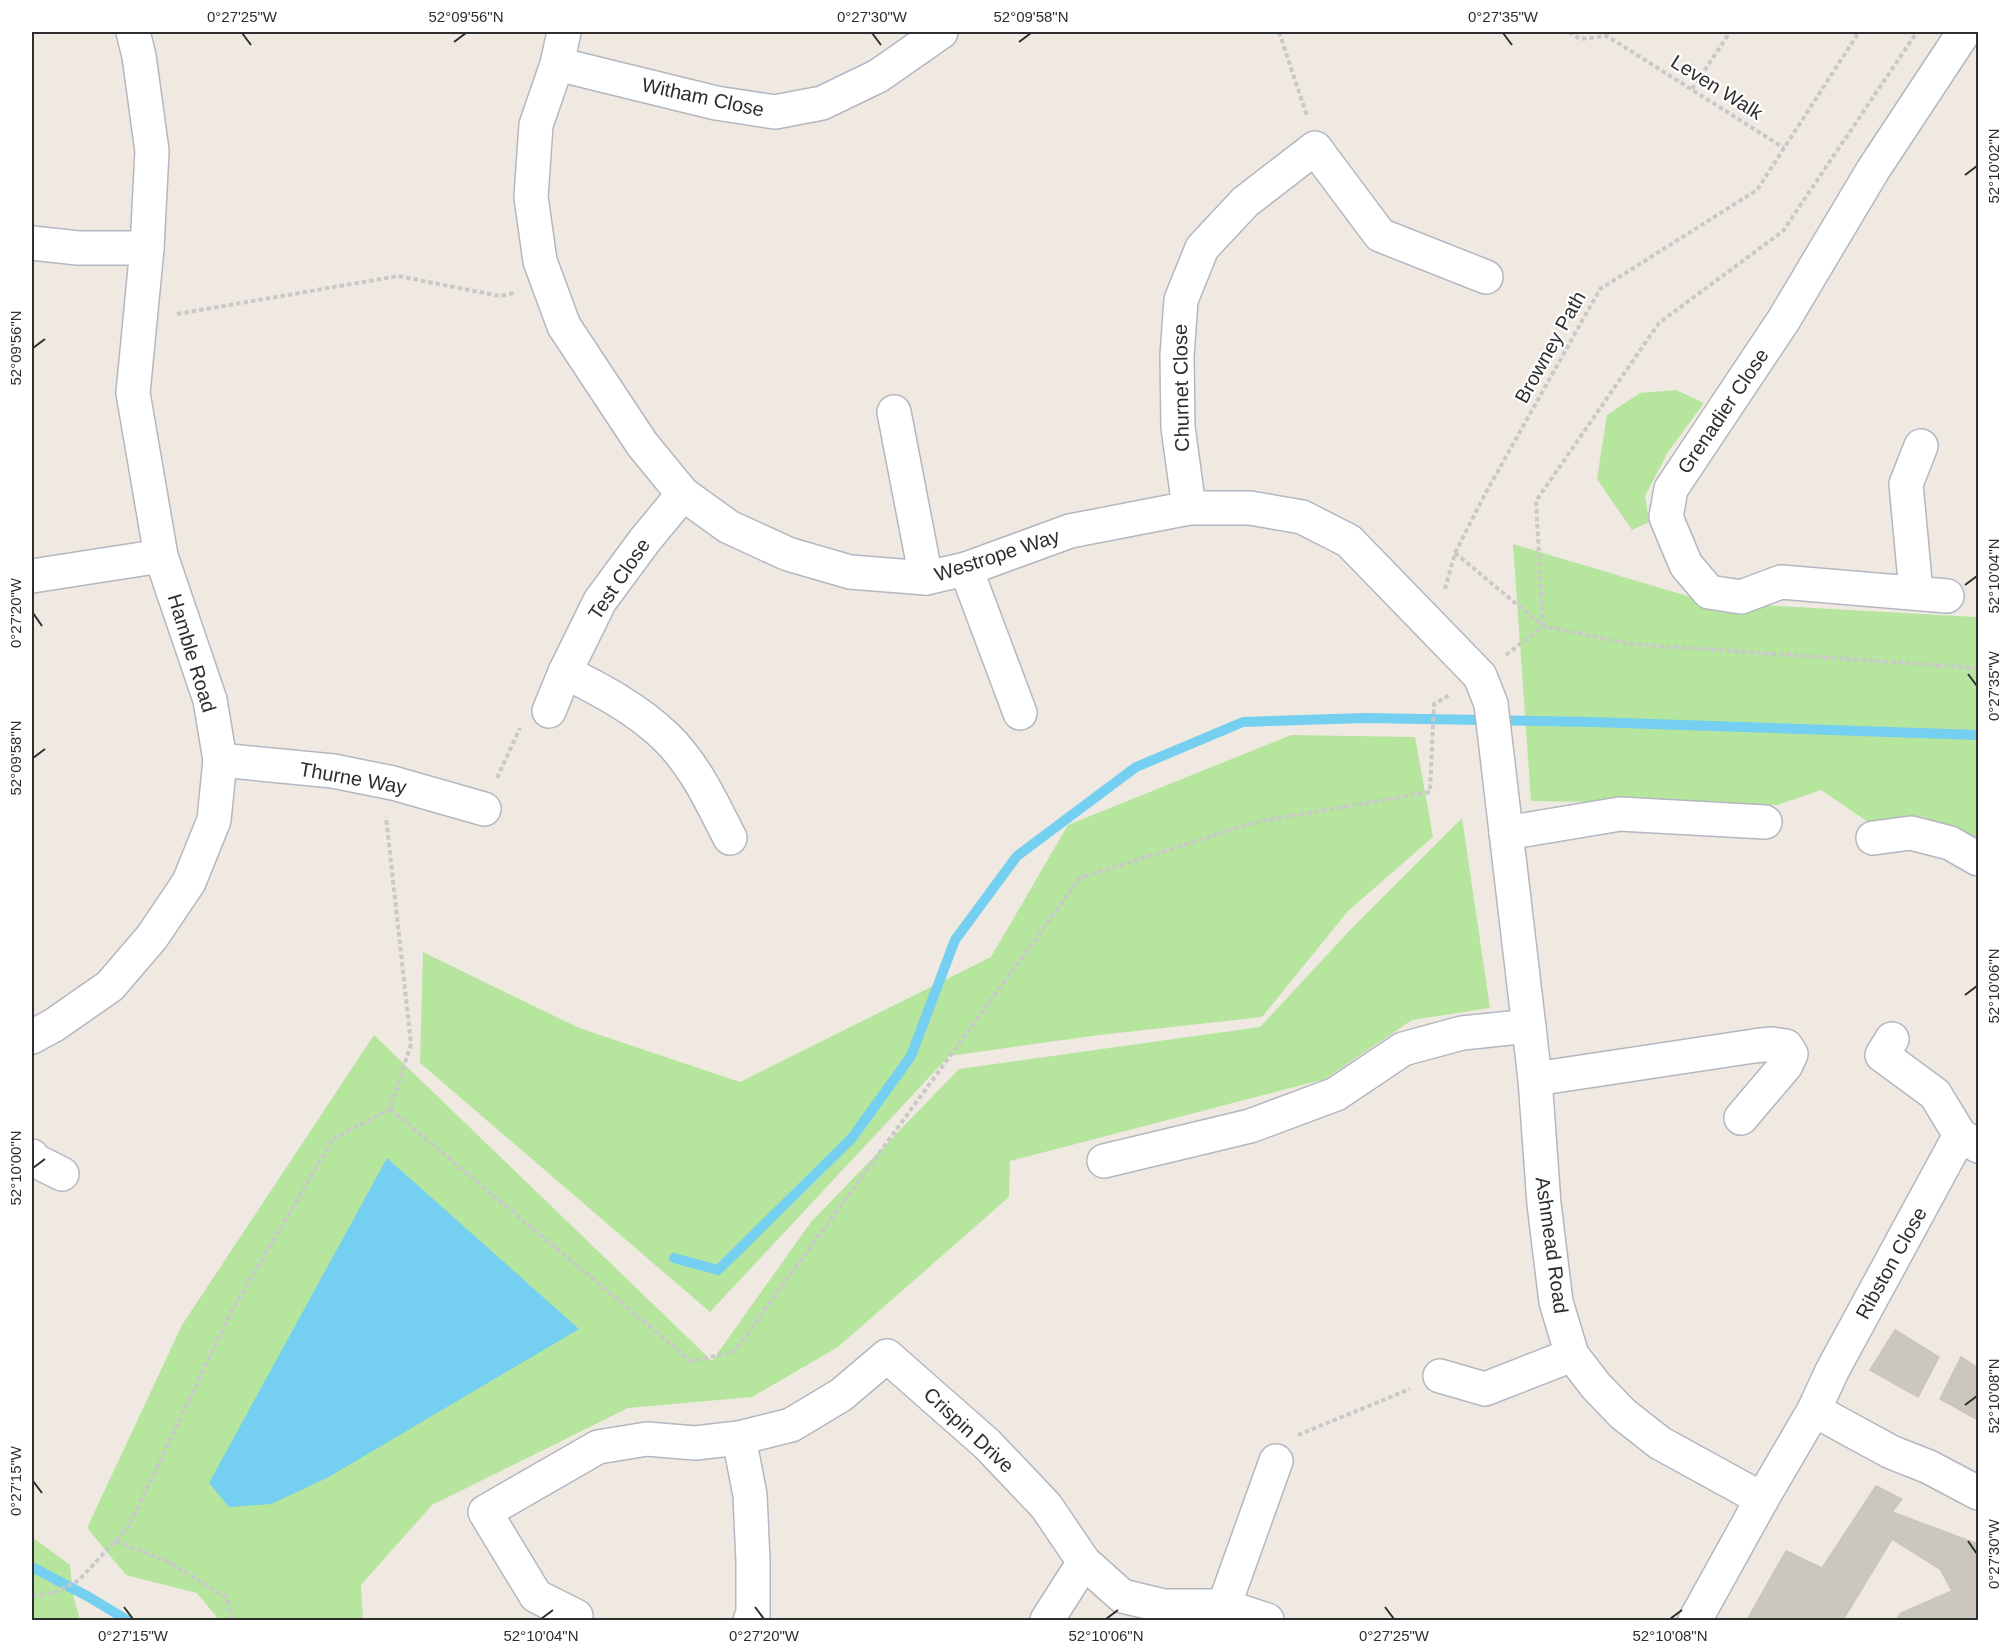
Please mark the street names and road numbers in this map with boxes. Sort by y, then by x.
street label: Leven Walk [1667,50,1768,124]
street label: Witham Close [640,73,766,121]
street label: Browney Path [1510,287,1590,407]
street label: Churnet Close [1169,324,1193,452]
street label: Grenadier Close [1673,344,1773,478]
street label: Westrope Way [932,524,1062,586]
street label: Test Close [584,534,654,624]
street label: Hamble Road [164,591,220,715]
street label: Thurne Way [298,758,408,798]
street label: Ashmead Road [1532,1175,1572,1315]
street label: Ribston Close [1851,1203,1931,1323]
street label: Crispin Drive [920,1383,1018,1477]

